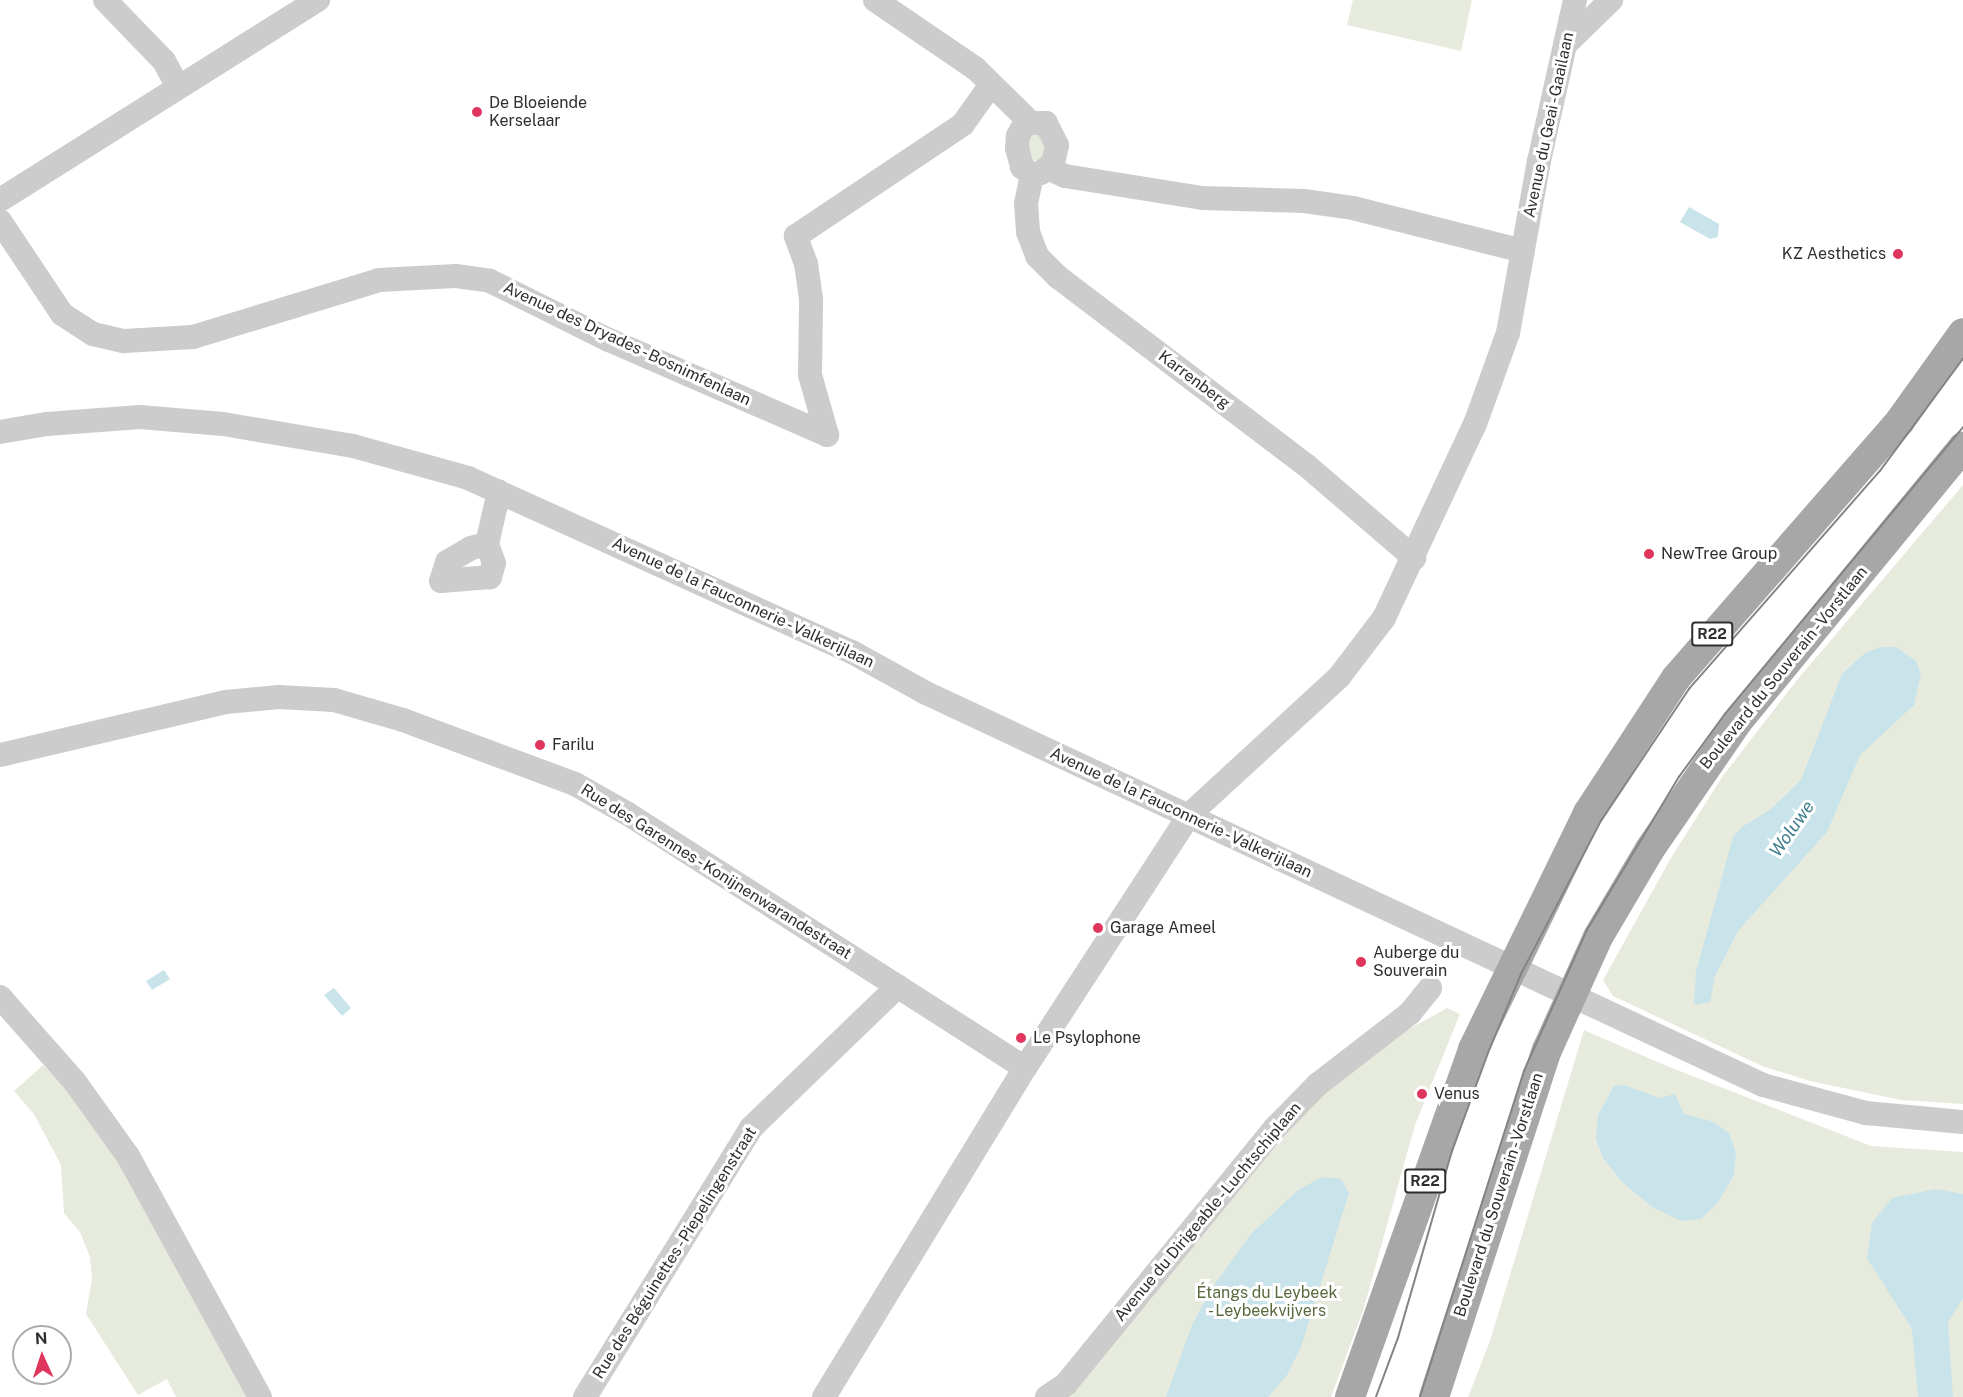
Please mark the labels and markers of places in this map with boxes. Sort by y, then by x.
place label: De Bloeiende Kerselaar [489,93,587,131]
marker: De Bloeiende Kerselaar [470,105,484,119]
place label: KZ Aesthetics [1782,244,1886,264]
marker: KZ Aesthetics [1891,247,1905,261]
place label: NewTree Group [1661,544,1777,564]
marker: NewTree Group [1642,547,1656,561]
place label: Farilu [552,735,594,755]
marker: Farilu [533,738,547,752]
place label: Garage Ameel [1110,918,1216,938]
marker: Garage Ameel [1091,921,1105,935]
place label: Auberge du Souverain [1373,943,1460,981]
marker: Auberge du Souverain [1354,955,1368,969]
place label: Le Psylophone [1033,1028,1141,1048]
marker: Le Psylophone [1014,1031,1028,1045]
place label: Venus [1434,1084,1480,1104]
marker: Venus [1415,1087,1429,1101]

